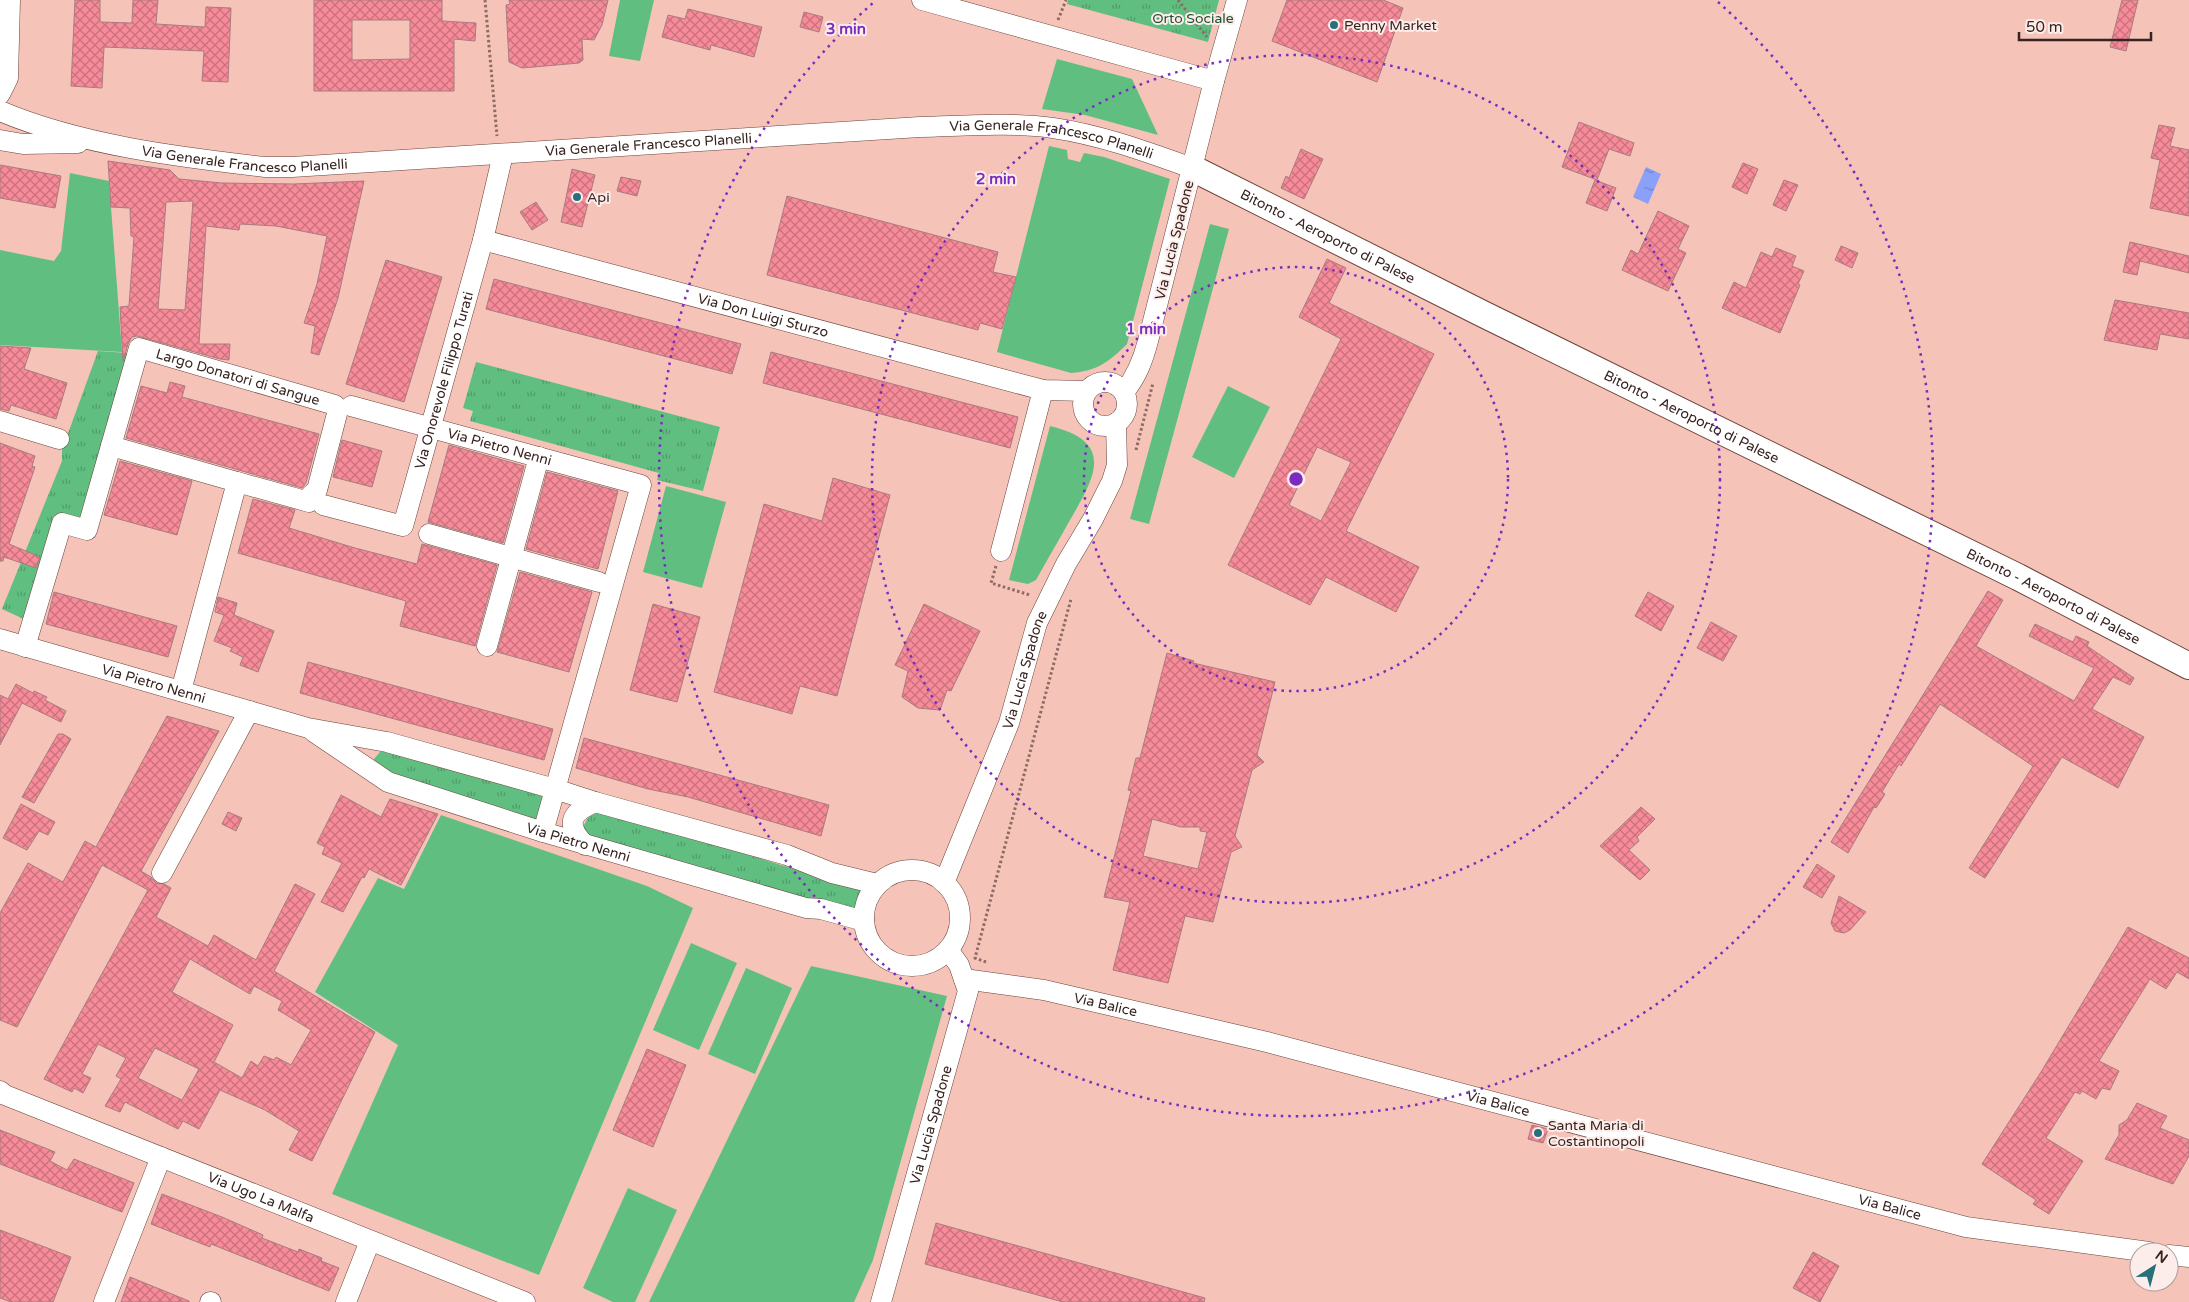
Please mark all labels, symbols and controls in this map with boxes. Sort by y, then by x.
park label: Orto Sociale [1152,10,1234,27]
scale bar [2019,10,2152,42]
place label: Penny Market [1344,17,1437,34]
text: 50 m [2026,18,2063,36]
marker: Penny Market [1328,19,1340,31]
text: 3 min [826,20,866,38]
street label: Via Generale Francesco Planelli [949,117,1155,163]
street label: Via Generale Francesco Planelli [545,130,752,160]
street label: Via Generale Francesco Planelli [140,142,348,176]
text: 2 min [976,170,1016,188]
street label: Via Lucia Spadone [1151,179,1198,302]
street label: Bitonto - Aeroporto di Palese [1238,186,1418,288]
place label: Api [587,189,610,206]
marker: Api [571,191,583,203]
street label: Via Onorevole Filippo Turati [411,290,477,471]
street label: Via Don Luigi Sturzo [696,290,830,341]
text: 1 min [1126,320,1166,338]
street label: Largo Donatori di Sangue [154,345,322,409]
street label: Bitonto - Aeroporto di Palese [1601,367,1782,467]
street label: Via Pietro Nenni [445,425,554,469]
centre of rings [1287,470,1305,488]
street label: Bitonto - Aeroporto di Palese [1964,545,2143,648]
street label: Via Lucia Spadone [999,608,1051,732]
street label: Via Pietro Nenni [100,661,208,707]
street label: Via Pietro Nenni [524,819,632,866]
street label: Via Balice [1072,989,1139,1020]
street label: Via Lucia Spadone [906,1063,956,1186]
street label: Via Balice [1465,1087,1532,1120]
place label: Santa Maria di Costantinopoli [1548,1117,1644,1150]
marker: Santa Maria di Costantinopoli [1532,1127,1544,1139]
street label: Via Ugo La Malfa [205,1169,317,1226]
street label: Via Balice [1856,1191,1923,1224]
north arrow [2129,1242,2179,1292]
text: N [2152,1247,2171,1267]

